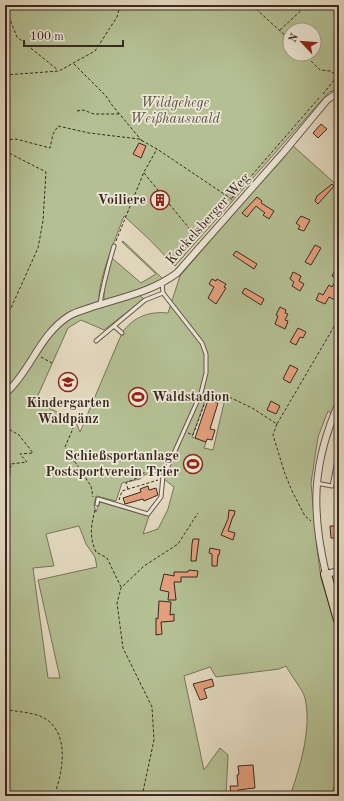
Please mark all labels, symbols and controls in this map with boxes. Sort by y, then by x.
scale bar [24,22,123,48]
north arrow [282,22,322,62]
text: 100 m [30,31,64,43]
text: N [288,32,301,44]
park label: Wildgehege Weißhauswald [130,96,220,126]
street label: Kockelsberger Weg [163,170,253,267]
building icon: Voiliere [149,189,171,211]
place label: Voiliere [98,193,146,207]
school or university icon: Kindergarten Waldpänz [57,371,79,393]
sports icon: Waldstadion [127,386,149,408]
place label: Waldstadion [152,390,230,404]
place label: Kindergarten Waldpänz [26,396,110,426]
place label: Schießsportanlage Postsportverein Trier [45,449,179,479]
sports icon: Schießsportanlage Postsportverein Trier [182,453,204,475]

